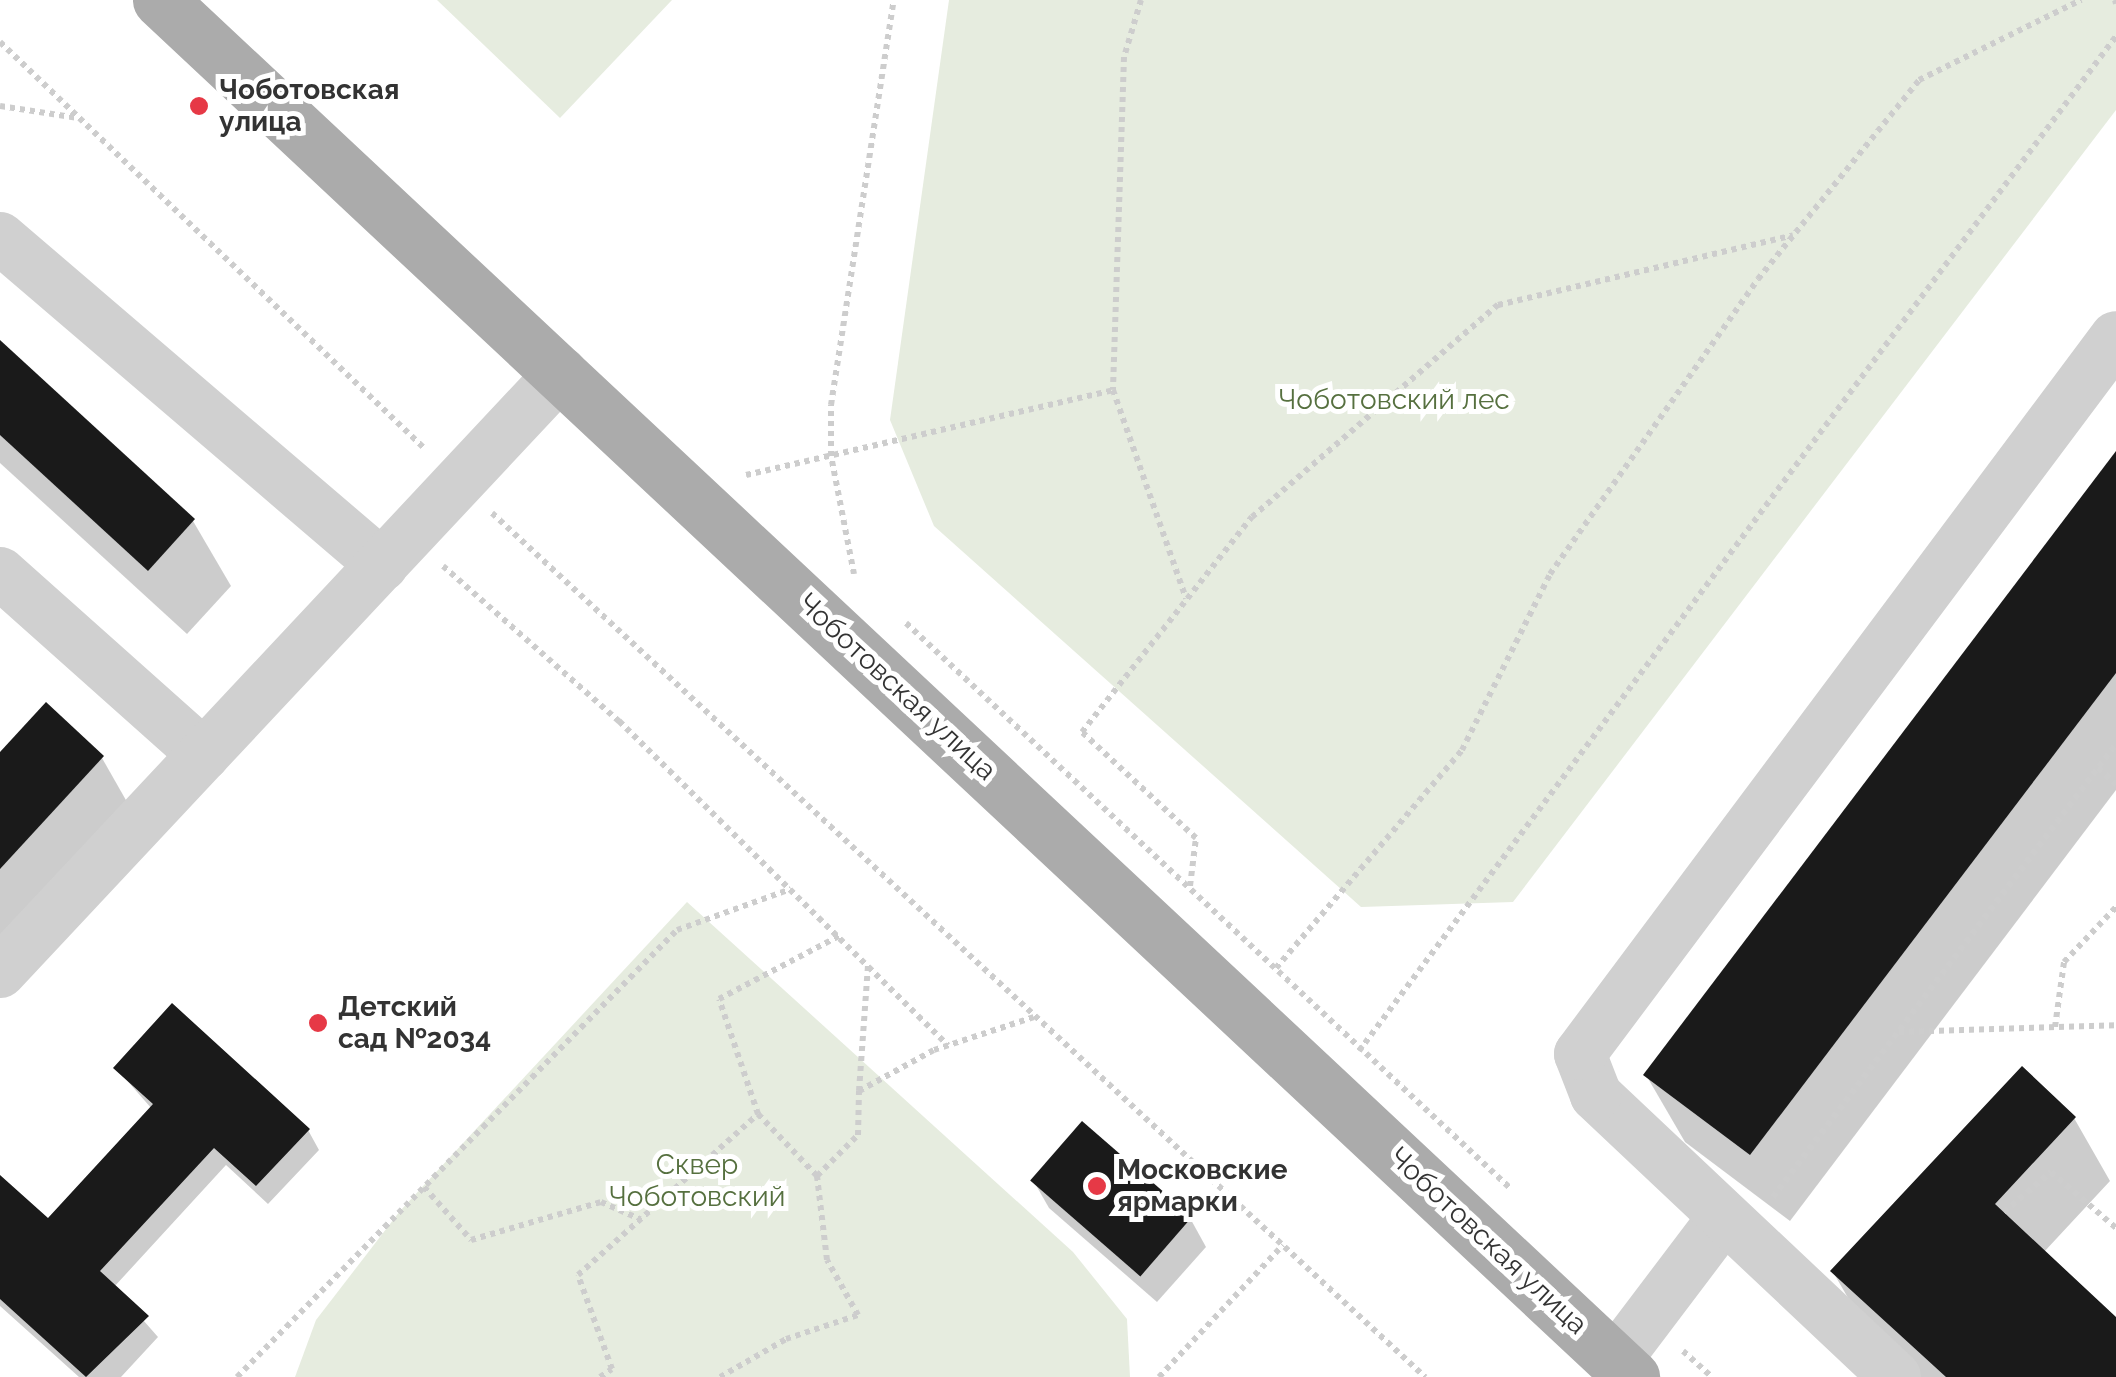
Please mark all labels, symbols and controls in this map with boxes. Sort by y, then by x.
place label: Чоботовская улица [219,73,399,139]
marker: Чоботовская улица [188,95,210,117]
park label: Чоботовский лес [1278,383,1510,417]
street label: Чоботовская улица [791,586,1003,788]
place label: Детский сад №2034 [338,990,491,1056]
marker: Детский сад №2034 [307,1012,329,1034]
street label: Чоботовская улица [1382,1140,1594,1342]
park label: Сквер Чоботовский [609,1148,785,1214]
place label: Московские ярмарки [1117,1153,1287,1219]
marker: Московские ярмарки [1086,1175,1108,1197]

